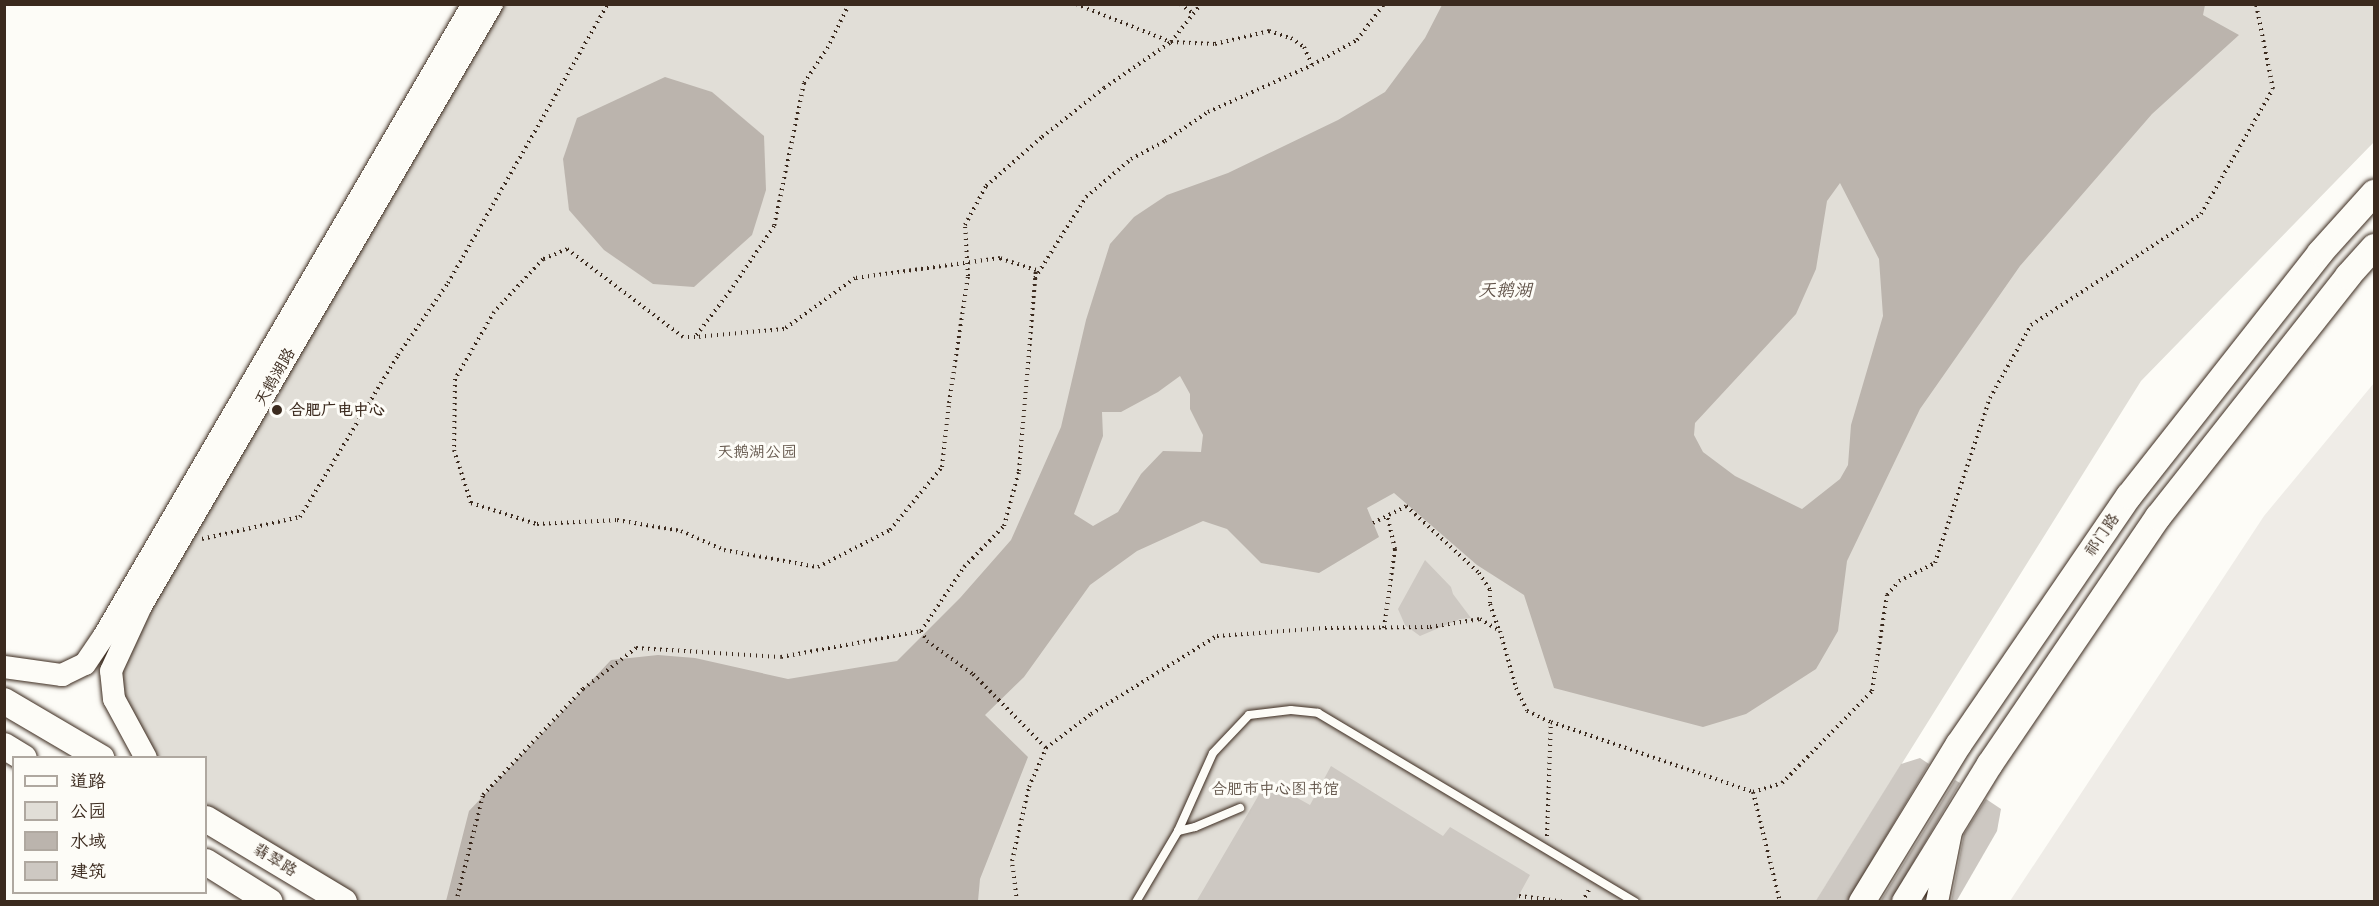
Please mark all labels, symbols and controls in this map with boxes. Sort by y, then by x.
water label: 天鹅湖 [1478,279,1532,301]
street label: 天鹅湖路 [251,344,299,410]
place label: 合肥广电中心 [289,400,385,420]
marker: 合肥广电中心 [270,403,284,417]
park label: 天鹅湖公园 [717,442,797,462]
street label: 祁门路 [2081,510,2123,560]
legend [12,756,207,894]
text: 道路 [70,765,106,797]
park label: 合肥市中心图书馆 [1211,779,1339,799]
text: 公园 [70,795,106,827]
text: 水域 [70,825,106,857]
street label: 翡翠路 [249,839,301,881]
text: 建筑 [70,855,106,887]

